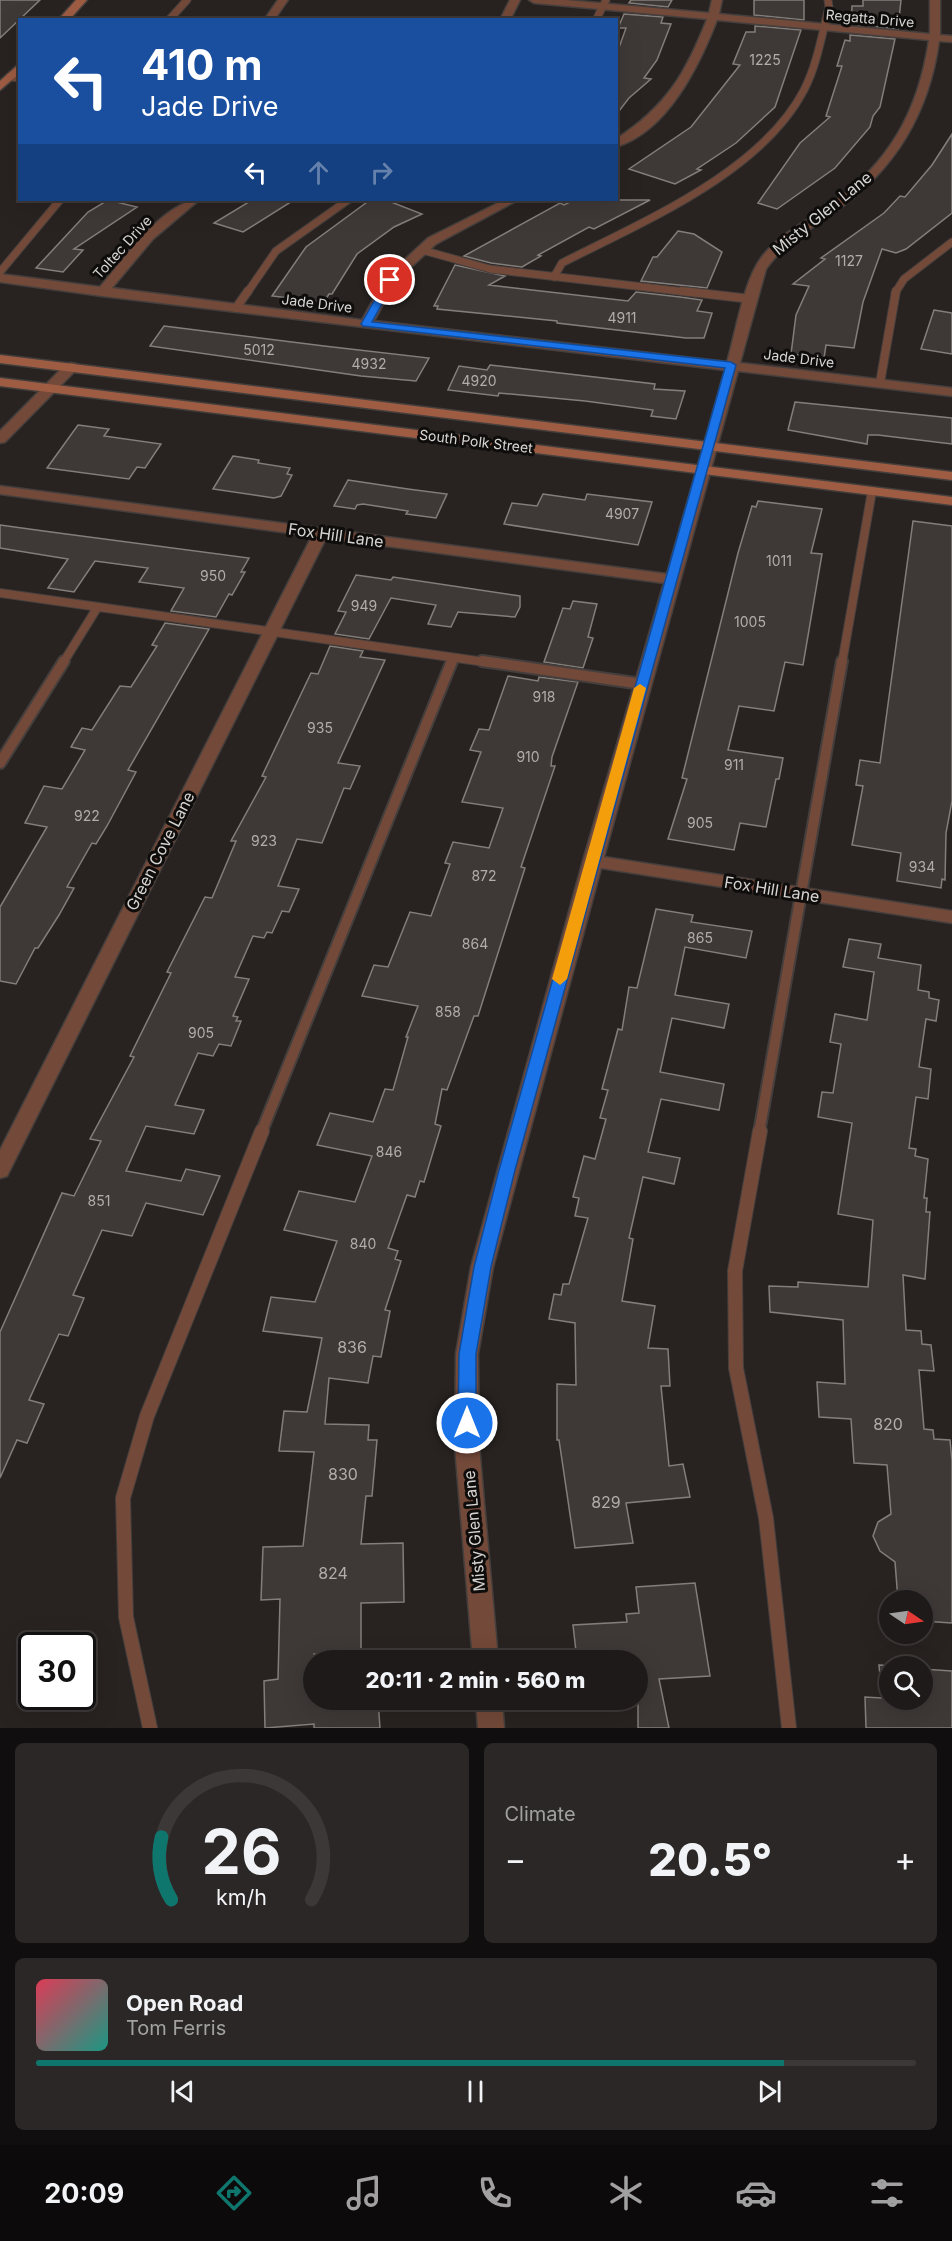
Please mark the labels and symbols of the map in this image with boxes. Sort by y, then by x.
street label: Regatta Drive [825,6,915,30]
house number: 1225 [749,51,781,68]
street label: Misty Glen Lane [768,167,876,259]
street label: Toltec Drive [89,212,155,282]
house number: 1127 [835,252,863,269]
pin [364,254,415,305]
street label: Jade Drive [281,290,353,316]
house number: 4911 [607,309,637,326]
house number: 5012 [243,341,275,358]
street label: Jade Drive [763,345,835,371]
house number: 4932 [352,355,386,372]
house number: 4920 [461,372,497,389]
street label: South Polk Street [418,426,534,456]
house number: 4907 [605,505,639,522]
street label: Fox Hill Lane [287,518,385,552]
house number: 1011 [766,552,792,569]
house number: 950 [200,567,226,584]
house number: 949 [351,597,377,614]
house number: 1005 [734,613,766,630]
house number: 918 [532,688,556,705]
house number: 935 [307,719,333,736]
house number: 910 [516,748,540,765]
house number: 911 [724,756,744,773]
street label: Green Cove Lane [121,788,199,914]
house number: 922 [74,807,100,824]
house number: 905 [687,814,713,831]
house number: 923 [251,832,277,849]
house number: 934 [909,858,935,875]
house number: 872 [471,867,497,884]
street label: Fox Hill Lane [723,872,821,906]
house number: 865 [687,929,713,946]
house number: 864 [462,935,488,952]
house number: 858 [435,1003,461,1020]
house number: 905 [188,1024,214,1041]
house number: 846 [376,1143,402,1160]
house number: 851 [88,1192,110,1209]
house number: 840 [350,1235,376,1252]
house number: 836 [337,1337,367,1357]
position arrow [435,1391,499,1455]
house number: 820 [873,1414,903,1434]
house number: 830 [328,1464,358,1484]
street label: Misty Glen Lane [459,1470,489,1592]
house number: 829 [591,1492,621,1512]
house number: 824 [318,1563,348,1583]
north arrow [879,1590,933,1644]
speed limit sign: 30 [18,1632,96,1710]

